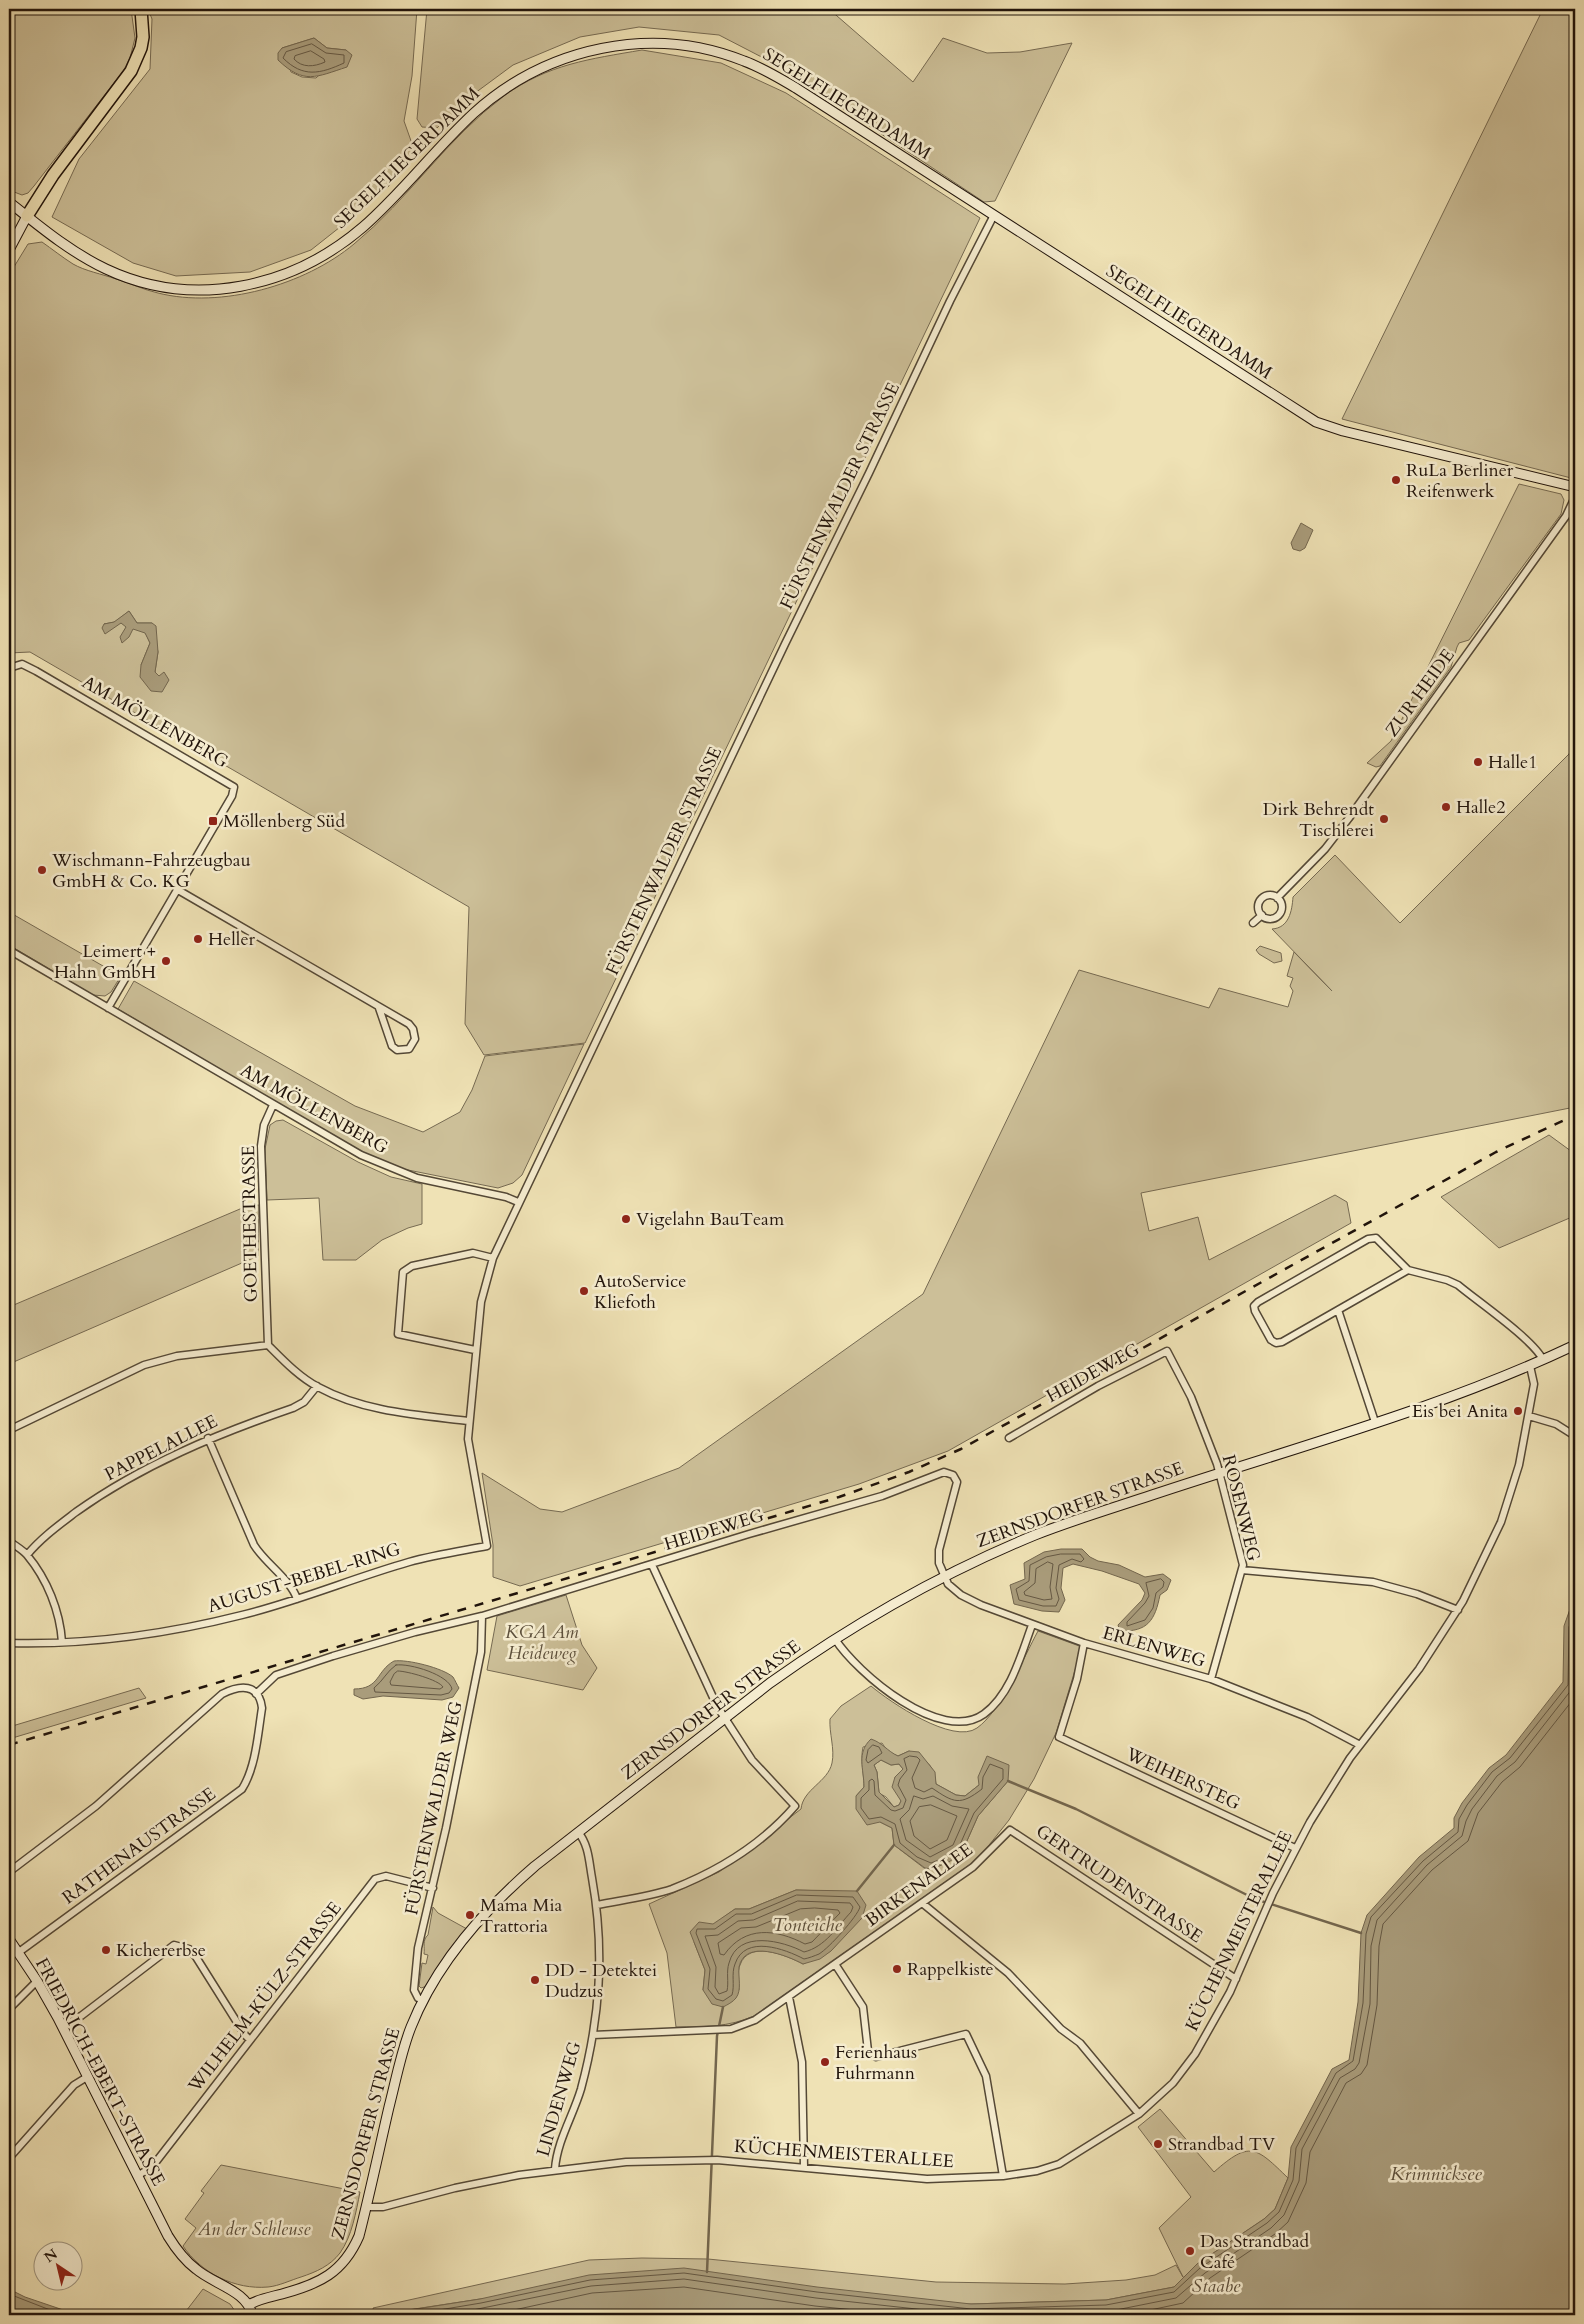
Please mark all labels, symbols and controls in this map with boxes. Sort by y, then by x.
street label: SEGELFLIEGERDAMM [758,42,936,166]
street label: SEGELFLIEGERDAMM [329,82,485,234]
street label: SEGELFLIEGERDAMM [1101,259,1277,385]
street label: FÜRSTENWALDER STRASSE [774,378,906,614]
place label: RuLa Berliner Reifenwerk [1406,458,1514,504]
marker: RuLa Berliner Reifenwerk [1390,474,1402,486]
street label: ZUR HEIDE [1380,644,1460,742]
street label: AM MÖLLENBERG [77,670,233,774]
street label: FÜRSTENWALDER STRASSE [600,743,728,979]
place label: Halle1 [1488,750,1537,775]
marker: Halle1 [1472,756,1484,768]
place label: Halle2 [1456,795,1505,820]
place label: Dirk Behrendt Tischlerei [1263,797,1374,843]
marker: Halle2 [1440,801,1452,813]
place label: Möllenberg Süd [223,809,345,834]
marker: Dirk Behrendt Tischlerei [1378,813,1390,825]
marker: Möllenberg Süd [207,815,219,827]
place label: Wischmann-Fahrzeugbau GmbH & Co. KG [51,848,251,894]
marker: Wischmann-Fahrzeugbau GmbH & Co. KG [36,864,48,876]
place label: Heller [208,927,256,952]
marker: Heller [192,933,204,945]
place label: Leimert + Hahn GmbH [54,939,156,985]
marker: Leimert + Hahn GmbH [160,955,172,967]
street label: AM MÖLLENBERG [236,1058,392,1160]
street label: GOETHESTRASSE [236,1145,264,1303]
place label: Vigelahn BauTeam [636,1207,785,1232]
marker: Vigelahn BauTeam [620,1213,632,1225]
place label: AutoService Kliefoth [594,1269,686,1315]
marker: AutoService Kliefoth [578,1285,590,1297]
street label: HEIDEWEG [1042,1337,1144,1409]
place label: Eis bei Anita [1412,1399,1508,1424]
marker: Eis bei Anita [1512,1405,1524,1417]
street label: PAPPELALLEE [100,1409,222,1487]
street label: ROSENWEG [1216,1452,1266,1564]
street label: ZERNSDORFER STRASSE [973,1456,1187,1554]
street label: HEIDEWEG [661,1503,767,1557]
street label: AUGUST-BEBEL-RING [204,1537,404,1619]
park label: KGA Am Heideweg [505,1620,579,1666]
street label: ERLENWEG [1100,1620,1208,1674]
street label: ZERNSDORFER STRASSE [616,1634,806,1786]
street label: FÜRSTENWALDER WEG [399,1699,469,1917]
street label: WEIHERSTEG [1121,1741,1244,1816]
street label: RATHENAUSTRASSE [57,1782,221,1910]
street label: GERTRUDENSTRASSE [1031,1819,1207,1949]
street label: KÜCHENMEISTERALLEE [1180,1827,1298,2035]
street label: BIRKENALLEE [860,1837,978,1933]
place label: Mama Mia Trattoria [480,1893,563,1939]
street label: WILHELM-KÜLZ-STRASSE [182,1897,347,2098]
marker: Mama Mia Trattoria [464,1909,476,1921]
water label: Tonteiche [772,1912,842,1938]
place label: Kichererbse [116,1938,206,1963]
marker: Kichererbse [100,1944,112,1956]
street label: FRIEDRICH-EBERT-STRASSE [29,1954,171,2190]
place label: Rappelkiste [907,1957,994,1982]
place label: DD - Detektei Dudzus [545,1958,657,2004]
marker: Rappelkiste [891,1963,903,1975]
marker: DD - Detektei Dudzus [529,1974,541,1986]
street label: ZERNSDORFER STRASSE [326,2025,406,2243]
street label: LINDENWEG [531,2038,587,2160]
place label: Ferienhaus Fuhrmann [835,2040,917,2086]
marker: Ferienhaus Fuhrmann [819,2056,831,2068]
place label: Strandbad TV [1168,2132,1276,2157]
street label: KÜCHENMEISTERALLEE [733,2134,955,2174]
marker: Strandbad TV [1152,2138,1164,2150]
water label: Krimnicksee [1390,2161,1482,2187]
park label: An der Schleuse [197,2217,311,2242]
place label: Das Strandbad Café [1200,2229,1310,2275]
north arrow [32,2242,82,2292]
text: N [40,2244,61,2267]
marker: Das Strandbad Café [1184,2245,1196,2257]
water label: Staabe [1192,2273,1241,2299]

